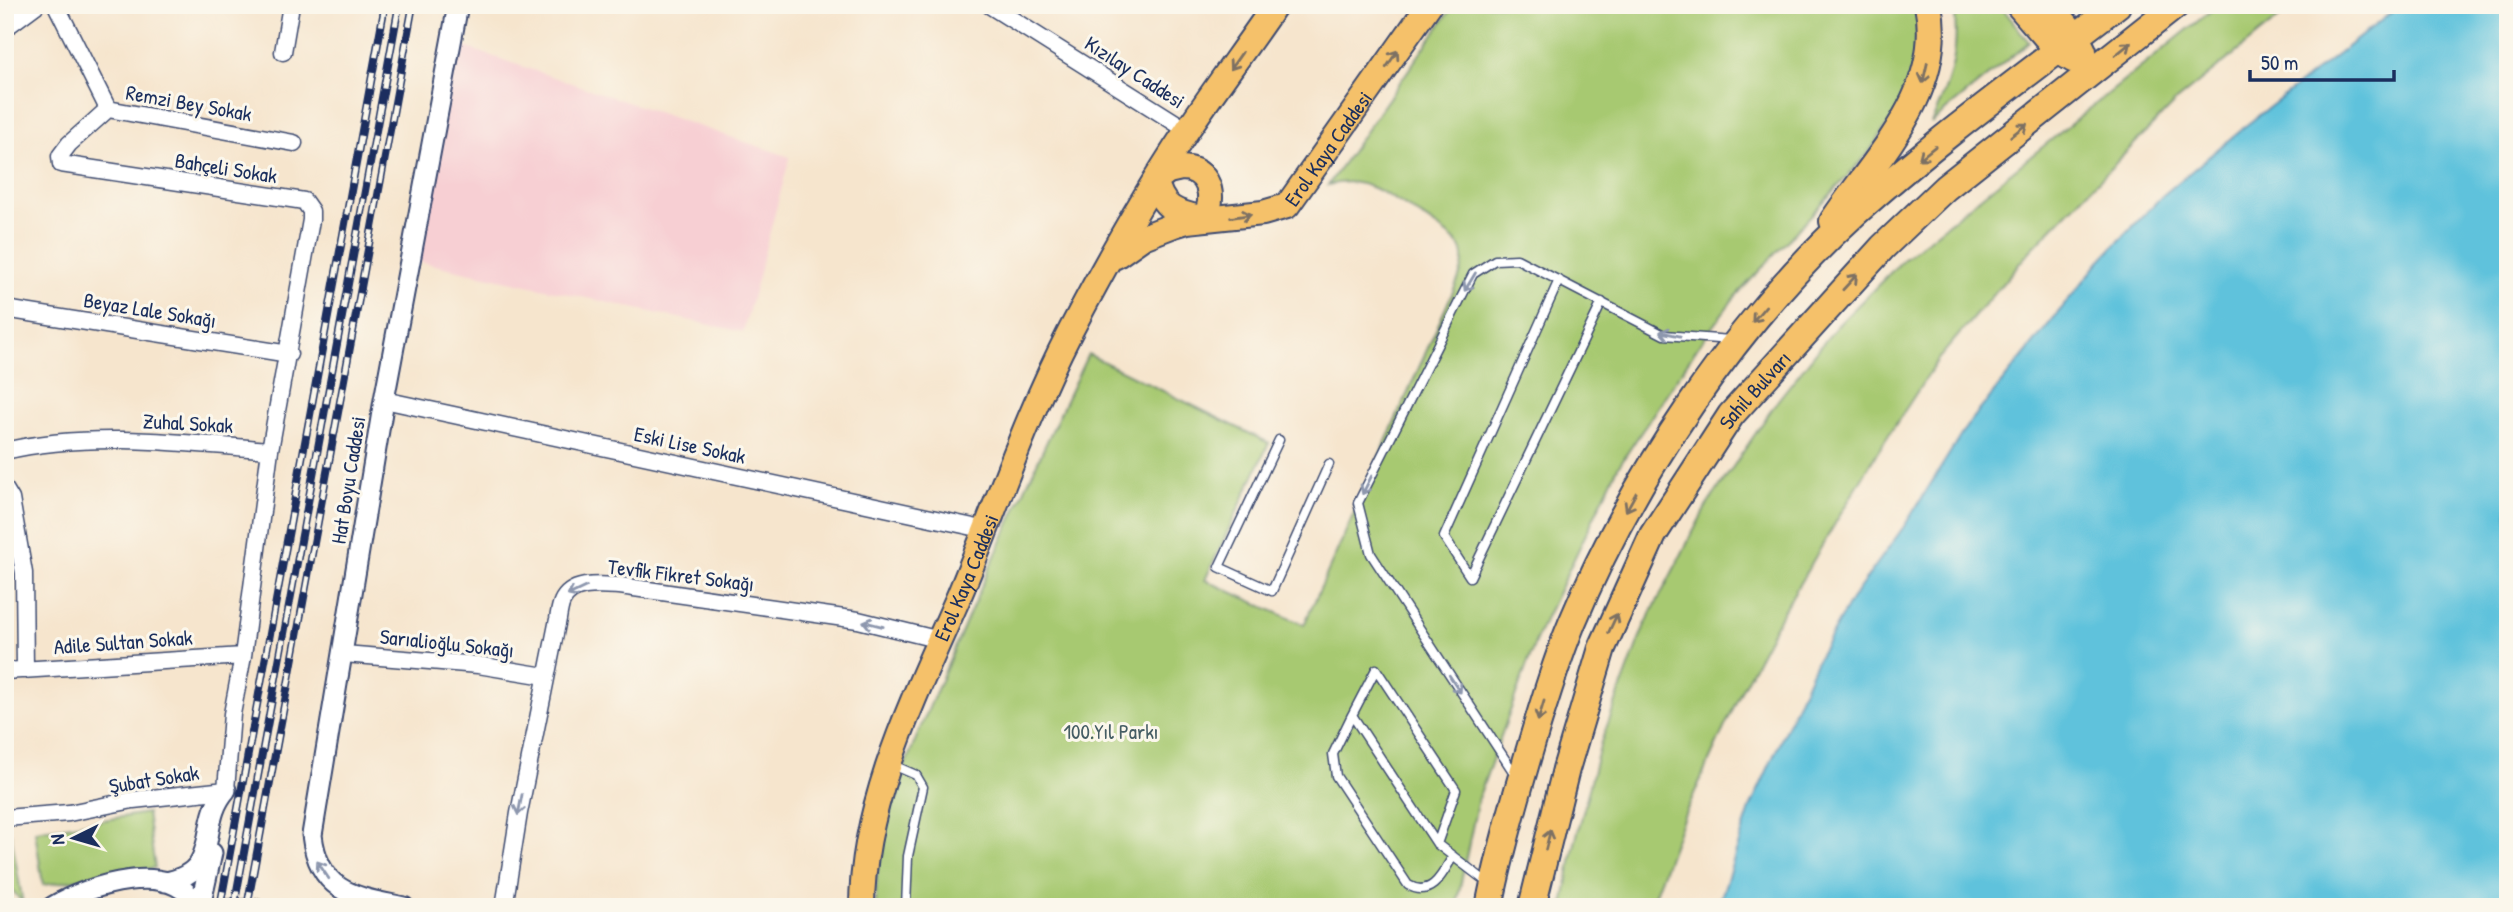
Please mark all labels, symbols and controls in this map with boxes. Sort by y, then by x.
street label: Kızılay Caddesi [1079,29,1191,115]
scale bar [2250,38,2394,82]
one-way arrow [2113,41,2131,56]
text: 50 m [2261,48,2298,77]
one-way arrow [1385,50,1399,69]
one-way arrow [1229,51,1243,70]
one-way arrow [1918,61,1931,84]
street label: Remzi Bey Sokak [124,78,254,128]
street label: Erol Kaya Caddesi [1277,85,1379,212]
one-way arrow [2009,123,2028,138]
one-way arrow [1919,145,1937,161]
street label: Bahçeli Sokak [173,146,279,190]
one-way arrow [1229,209,1252,222]
one-way arrow [1463,272,1477,292]
one-way arrow [1842,273,1858,291]
street label: Beyaz Lale Sokağı [82,285,218,335]
one-way arrow [1751,305,1767,323]
one-way arrow [1659,326,1681,339]
street label: Sahil Bulvarı [1712,344,1797,434]
street label: Zuhal Sokak [142,406,234,440]
street label: Hat Boyu Caddesi [324,414,372,546]
street label: Eski Lise Sokak [632,419,749,471]
one-way arrow [1360,474,1374,495]
one-way arrow [1624,492,1638,512]
street label: Erol Kaya Caddesi [926,510,1005,645]
street label: Tevfik Fikret Sokağı [606,552,756,598]
one-way arrow [567,585,588,598]
one-way arrow [1607,613,1621,634]
one-way arrow [862,617,885,630]
street label: Sarıalioğlu Sokağı [378,622,516,664]
street label: Adile Sultan Sokak [53,623,194,661]
one-way arrow [1449,673,1463,693]
one-way arrow [1534,699,1547,721]
park label: 100.Yıl Parkı [1063,717,1159,746]
street label: Şubat Sokak [107,758,201,800]
one-way arrow [513,794,526,816]
north arrow [38,804,108,874]
one-way arrow [1542,830,1555,852]
text: N [44,833,70,846]
one-way arrow [316,861,331,880]

